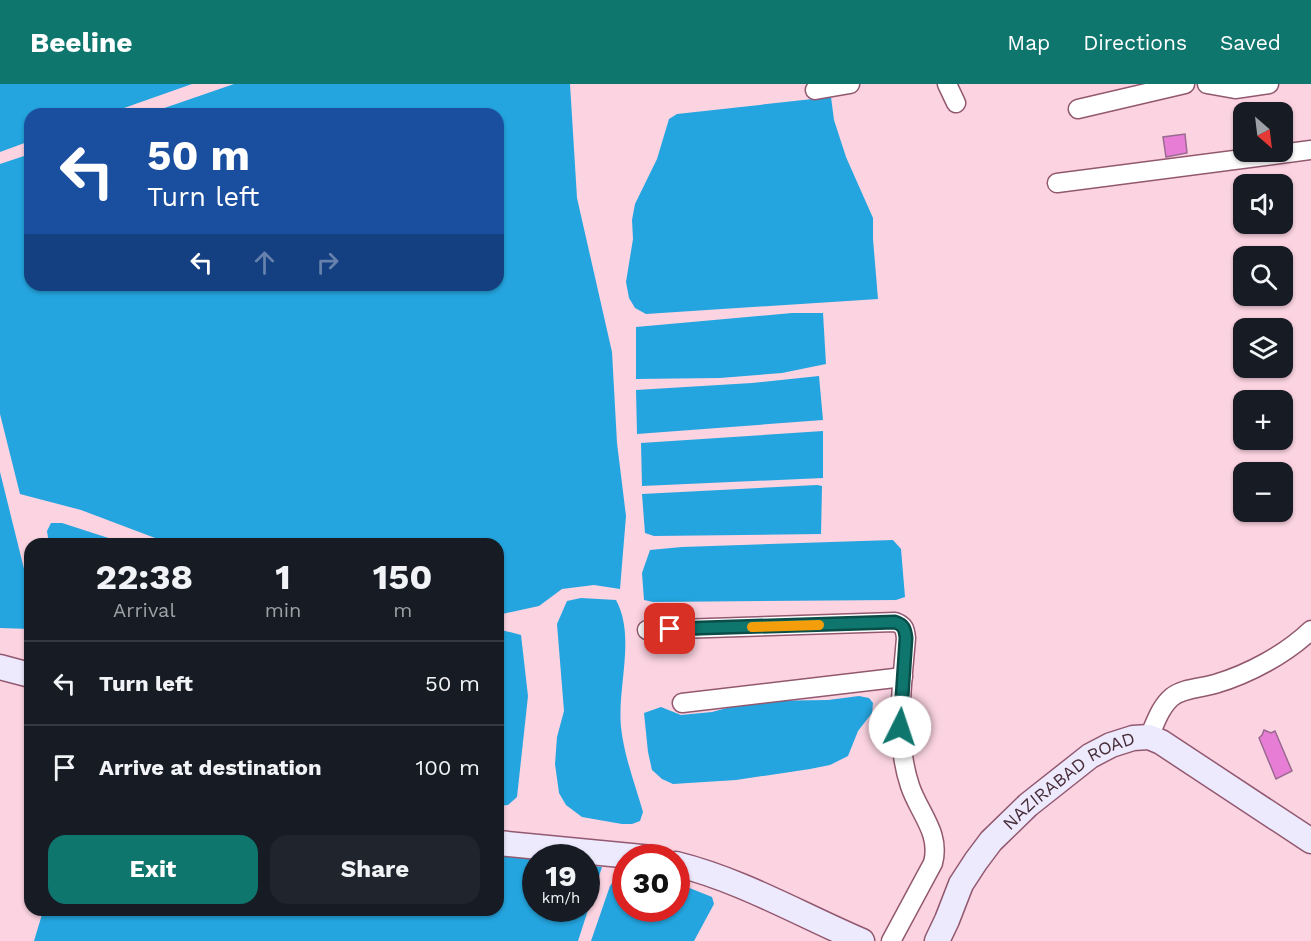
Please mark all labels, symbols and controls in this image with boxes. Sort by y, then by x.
text: Beeline [30,26,132,59]
text: Map [1007,30,1050,55]
text: Directions [1083,30,1187,55]
text: Saved [1220,30,1281,55]
north arrow [1233,102,1293,162]
map controls [1233,102,1293,522]
text: 50 m [147,131,250,180]
icon: left [48,132,126,210]
button: sound [1233,174,1293,234]
text: Turn left [147,181,259,213]
icon: left [185,246,218,279]
icon: ahead [248,246,281,279]
icon: right [311,246,344,279]
button: search [1233,246,1293,306]
button: layers [1233,318,1293,378]
button: + [1233,390,1293,450]
button: − [1233,462,1293,522]
text: 22:38 [95,556,193,598]
text: 1 [275,556,291,598]
text: 150 [373,556,433,598]
text: Arrival [113,598,176,622]
text: min [265,598,301,622]
text: m [393,598,412,622]
pin [644,603,695,654]
icon: arrive [653,612,686,645]
icon: left [48,667,81,700]
text: Turn left [99,671,193,696]
text: 50 m [425,671,480,696]
position arrow [868,695,932,759]
street label: NAZIRABAD ROAD [998,727,1137,834]
icon: arrive [48,751,81,784]
text: Arrive at destination [99,755,322,780]
text: 100 m [416,755,480,780]
button: Exit [48,835,258,904]
button: Share [270,835,480,904]
speed limit sign: 30 [612,844,690,922]
text: 19 [545,858,577,893]
text: km/h [542,889,580,907]

